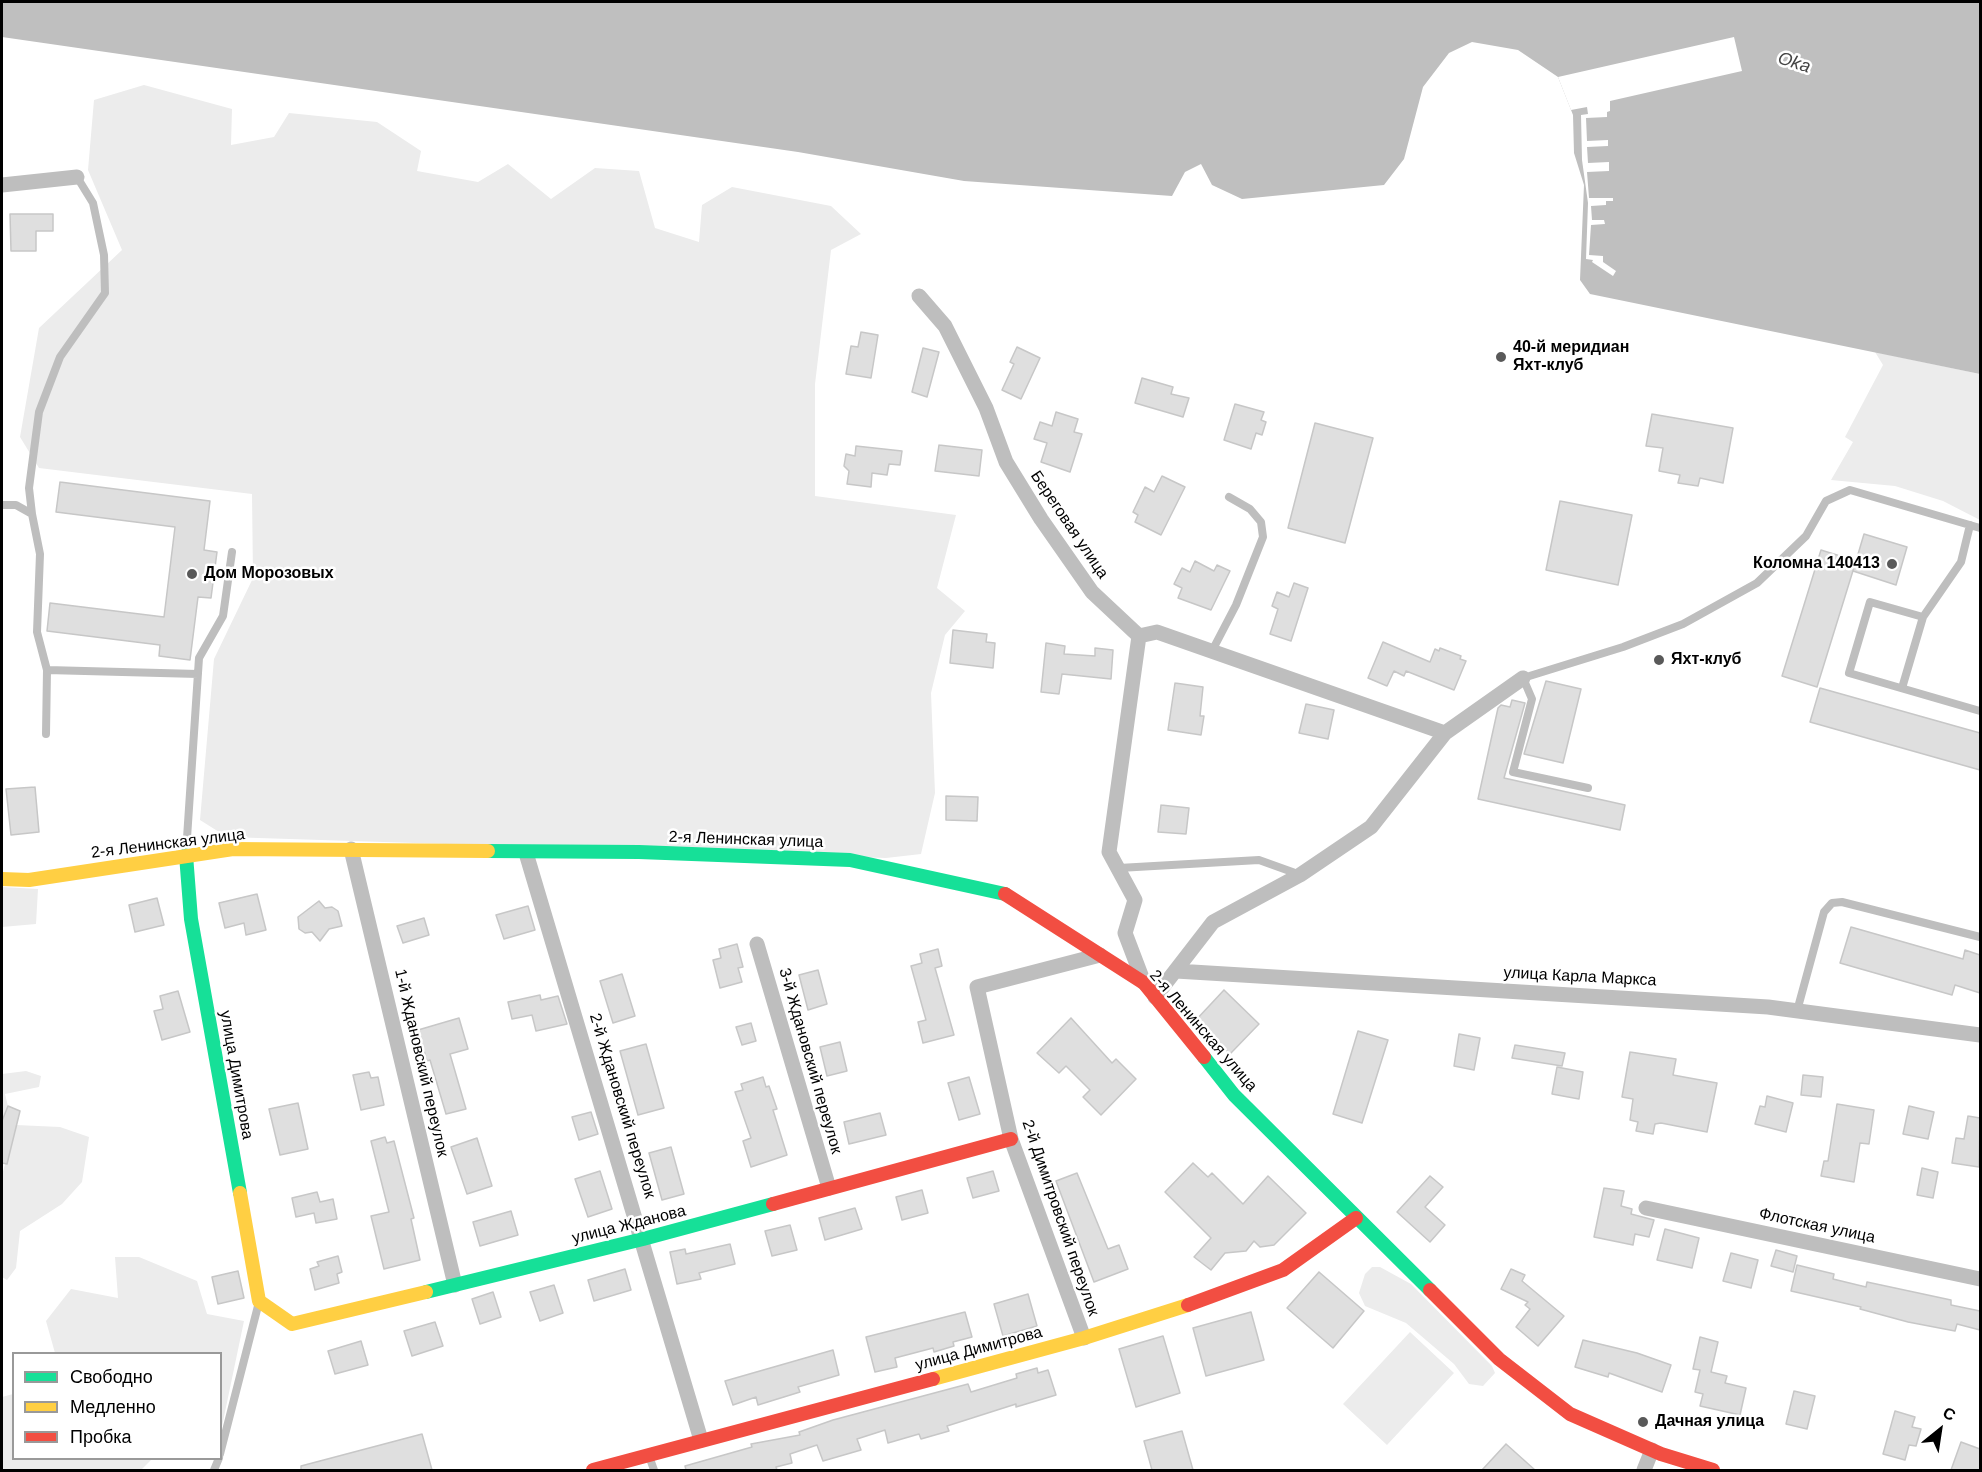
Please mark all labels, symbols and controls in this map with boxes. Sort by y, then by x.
water label: Oka [1775,48,1813,78]
place label: 40-й меридиан Яхт-клуб [1513,338,1629,376]
marker: 40-й меридиан Яхт-клуб [1494,350,1508,364]
street label: Береговая улица [1026,467,1112,583]
place label: Коломна 140413 [1753,554,1880,574]
marker: Коломна 140413 [1885,557,1899,571]
place label: Дом Морозовых [204,564,334,584]
marker: Дом Морозовых [185,567,199,581]
place label: Яхт-клуб [1671,650,1742,670]
marker: Яхт-клуб [1652,653,1666,667]
street label: 2-я Ленинская улица [90,825,246,863]
street label: 2-я Ленинская улица [668,828,824,852]
street label: улица Карла Маркса [1503,963,1657,991]
street label: 3-й Ждановский переулок [774,966,846,1156]
street label: 2-я Ленинская улица [1145,966,1261,1096]
street label: 1-й Ждановский переулок [390,967,452,1159]
street label: улица Димитрова [215,1009,257,1141]
street label: 2-й Ждановский переулок [585,1011,659,1201]
street label: 2-й Димитровский переулок [1017,1117,1103,1319]
street label: улица Жданова [570,1202,688,1248]
street label: Флотская улица [1757,1204,1877,1248]
street label: улица Димитрова [913,1323,1045,1375]
legend [12,1352,222,1460]
text: Свободно [70,1367,153,1387]
text: Медленно [70,1397,156,1417]
north arrow [1910,1400,1970,1460]
text: С [1940,1404,1959,1424]
place label: Дачная улица [1655,1412,1764,1432]
marker: Дачная улица [1636,1415,1650,1429]
text: Пробка [70,1427,132,1447]

